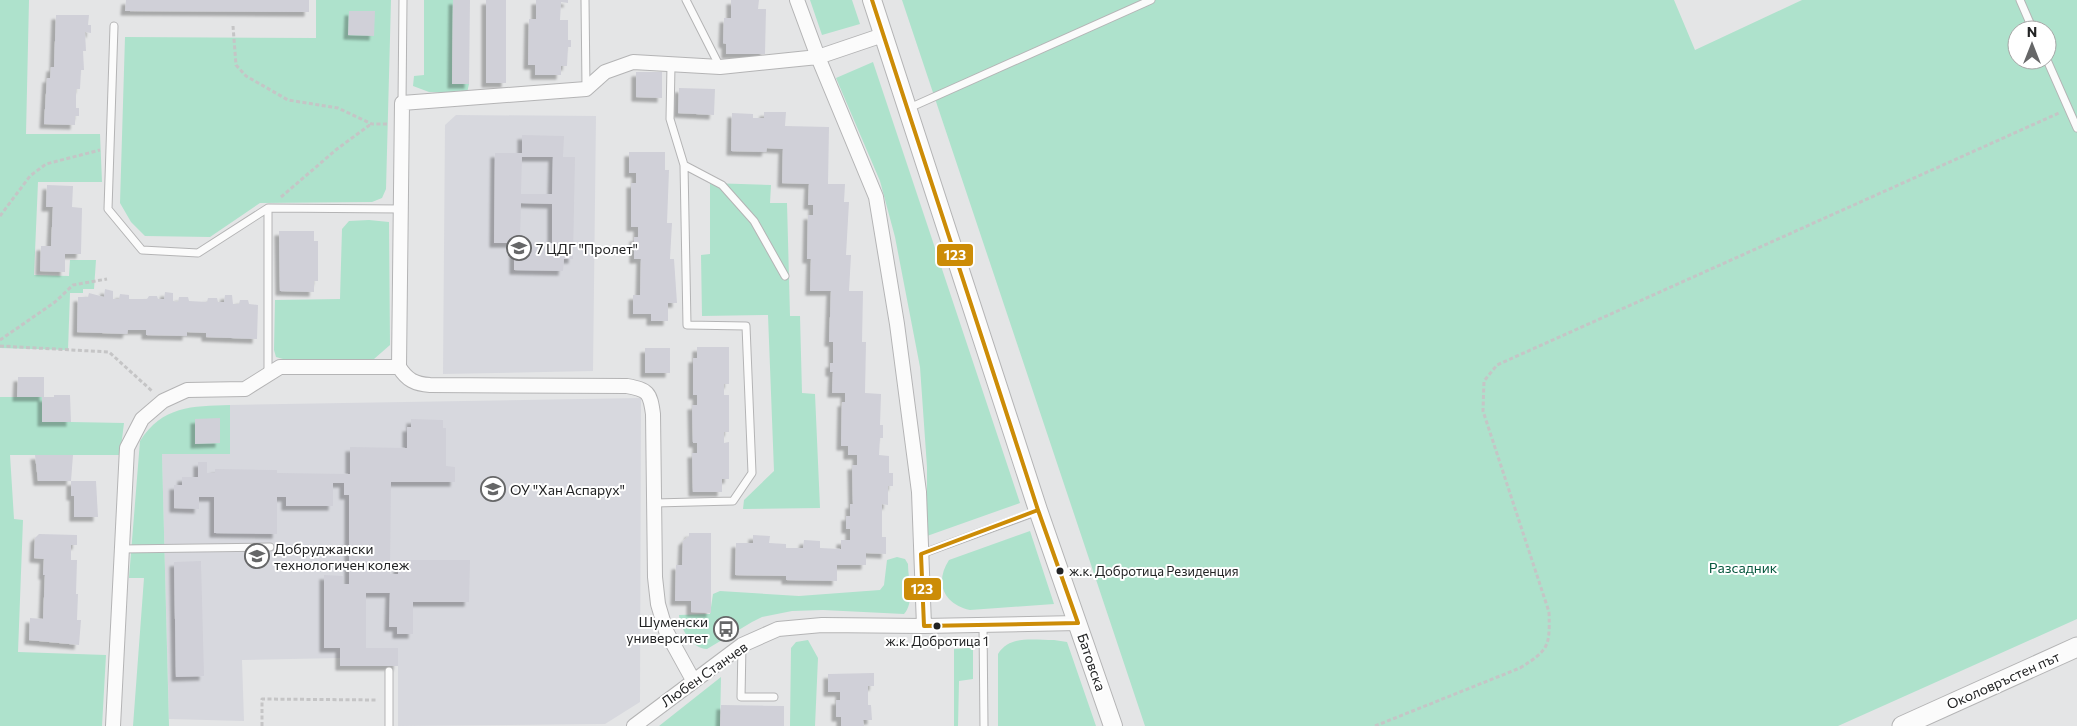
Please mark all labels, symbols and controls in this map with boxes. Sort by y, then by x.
north arrow [2007,20,2057,70]
text: N [2027,23,2037,40]
school or university icon: 7 ЦДГ "Пролет" [506,235,532,261]
place label: 7 ЦДГ "Пролет" [536,240,638,257]
line badge: 123 [936,243,974,267]
text: 123 [944,246,966,263]
school or university icon: ОУ "Хан Аспарух" [480,476,506,502]
place label: ОУ "Хан Аспарух" [510,481,625,498]
place label: Добруджански технологичен колеж [274,540,410,573]
school or university icon: Добруджански технологичен колеж [244,543,270,569]
park label: Разсадник [1709,559,1778,576]
place label: ж.к. Добротица Резиденция [1069,563,1239,579]
marker: ж.к. Добротица Резиденция [1055,566,1065,576]
line badge: 123 [903,577,942,601]
text: 123 [911,580,933,597]
place label: Шуменски университет [626,613,708,646]
bus stop icon: Шуменски университет [713,616,739,642]
marker: ж.к. Добротица 1 [932,621,942,631]
street label: Батовска [1074,631,1110,693]
place label: ж.к. Добротица 1 [886,633,988,649]
street label: Любен Станчев [657,638,751,710]
street label: Околовръстен път [1944,647,2063,713]

